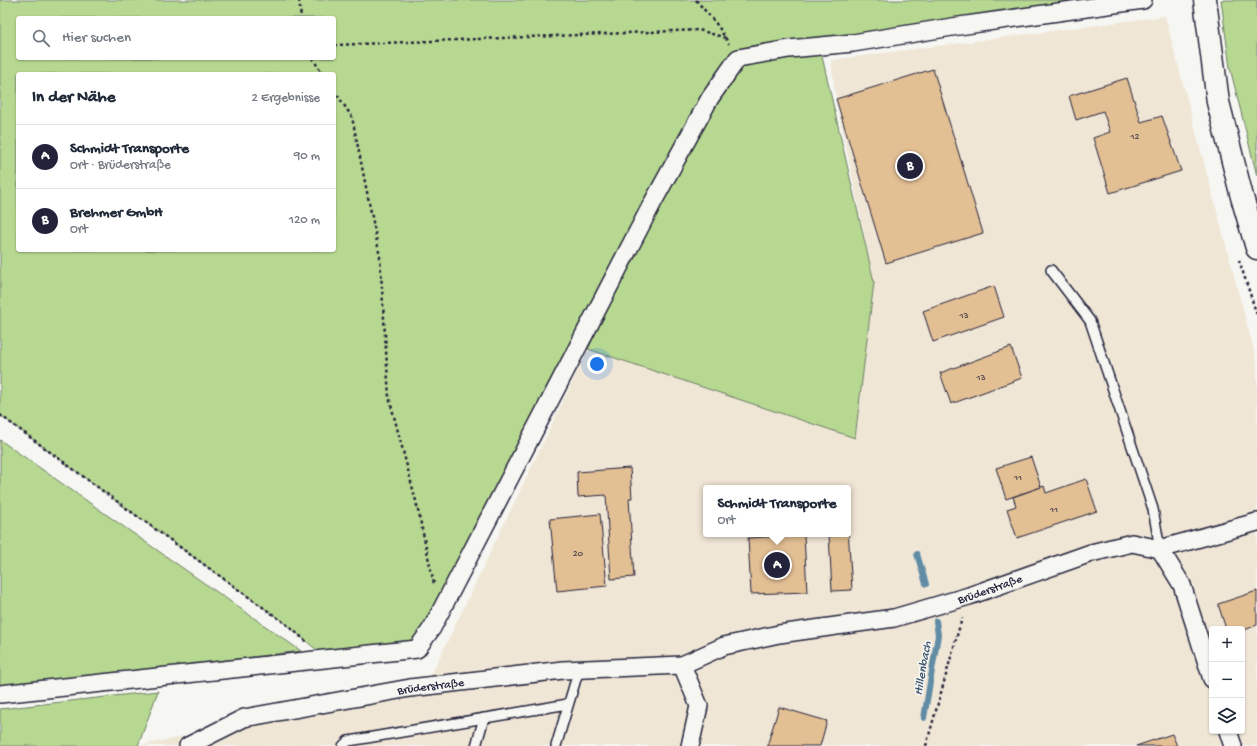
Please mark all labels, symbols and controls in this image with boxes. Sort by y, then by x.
search box [16,16,336,60]
icon: search [30,27,52,49]
text: Hier suchen [62,29,131,47]
text: In der Nähe [32,88,115,108]
text: 2 Ergebnisse [252,91,320,106]
house number: 12 [1130,131,1140,143]
text: Schmidt Transporte [70,140,189,158]
text: A [41,149,49,164]
text: 90 m [294,149,320,164]
pin: B [897,151,923,181]
text: Ort · Brüderstraße [70,158,171,173]
text: Brehmer GmbH [70,204,163,222]
text: B [42,213,48,228]
text: 120 m [289,213,320,228]
text: Ort [70,222,88,237]
house number: 13 [958,310,969,322]
your location [587,354,607,374]
house number: 13 [975,372,986,384]
house number: 11 [1013,472,1022,484]
popup [703,485,851,537]
text: Schmidt Transporte [718,495,836,513]
house number: 11 [1049,504,1058,516]
text: Ort [718,513,735,528]
house number: 20 [573,548,584,560]
pin: A [764,550,790,580]
street label: Brüderstraße [955,573,1025,608]
map controls [1209,626,1245,734]
button: + [1209,626,1245,662]
water label: Hillenbach [911,639,936,696]
button: − [1209,662,1245,698]
street label: Brüderstraße [395,677,466,699]
button: layers [1209,698,1245,734]

